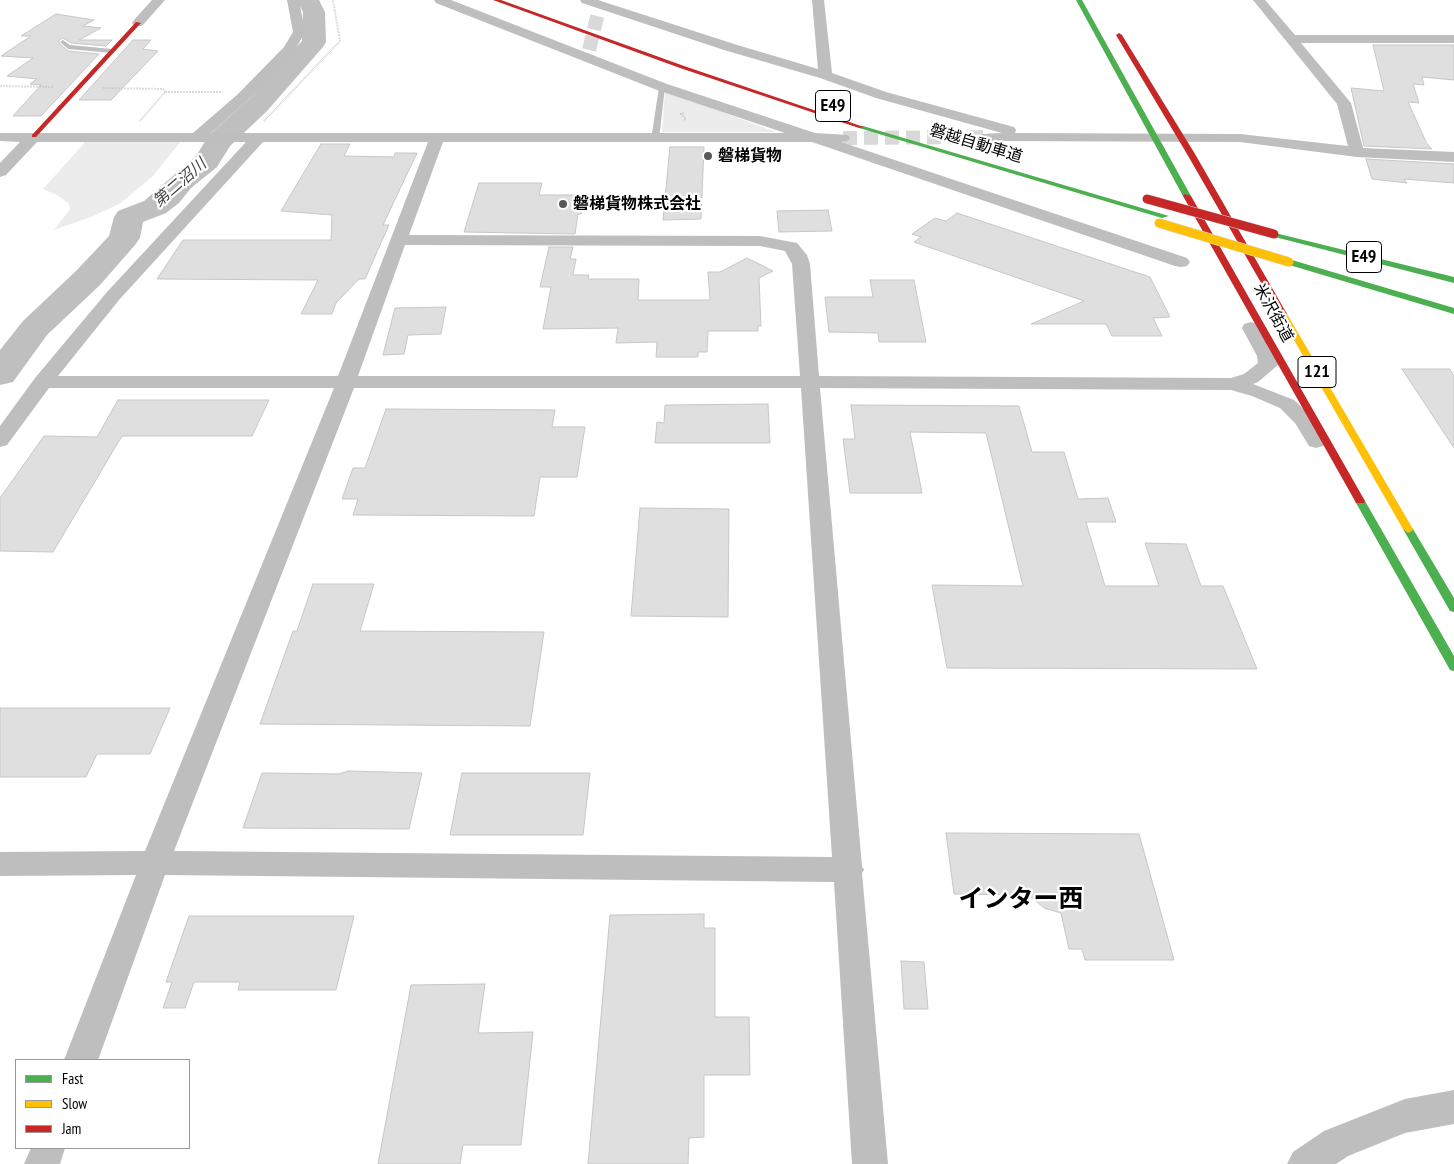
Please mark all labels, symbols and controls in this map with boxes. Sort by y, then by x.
road number: E49 [816,90,850,122]
street label: 磐越自動車道 [927,121,1025,167]
place label: 磐梯貨物 [718,146,782,166]
marker: 磐梯貨物 [702,150,714,162]
water label: 第二沼川 [150,155,210,211]
place label: 磐梯貨物株式会社 [573,194,701,214]
marker: 磐梯貨物株式会社 [557,198,569,210]
road number: E49 [1346,242,1382,272]
street label: 米沢街道 [1249,280,1297,346]
road number: 121 [1298,357,1336,388]
district label: インター西 [959,885,1083,915]
legend [15,1059,190,1149]
text: Fast [62,1069,83,1088]
text: Slow [62,1094,87,1113]
text: Jam [62,1119,81,1138]

